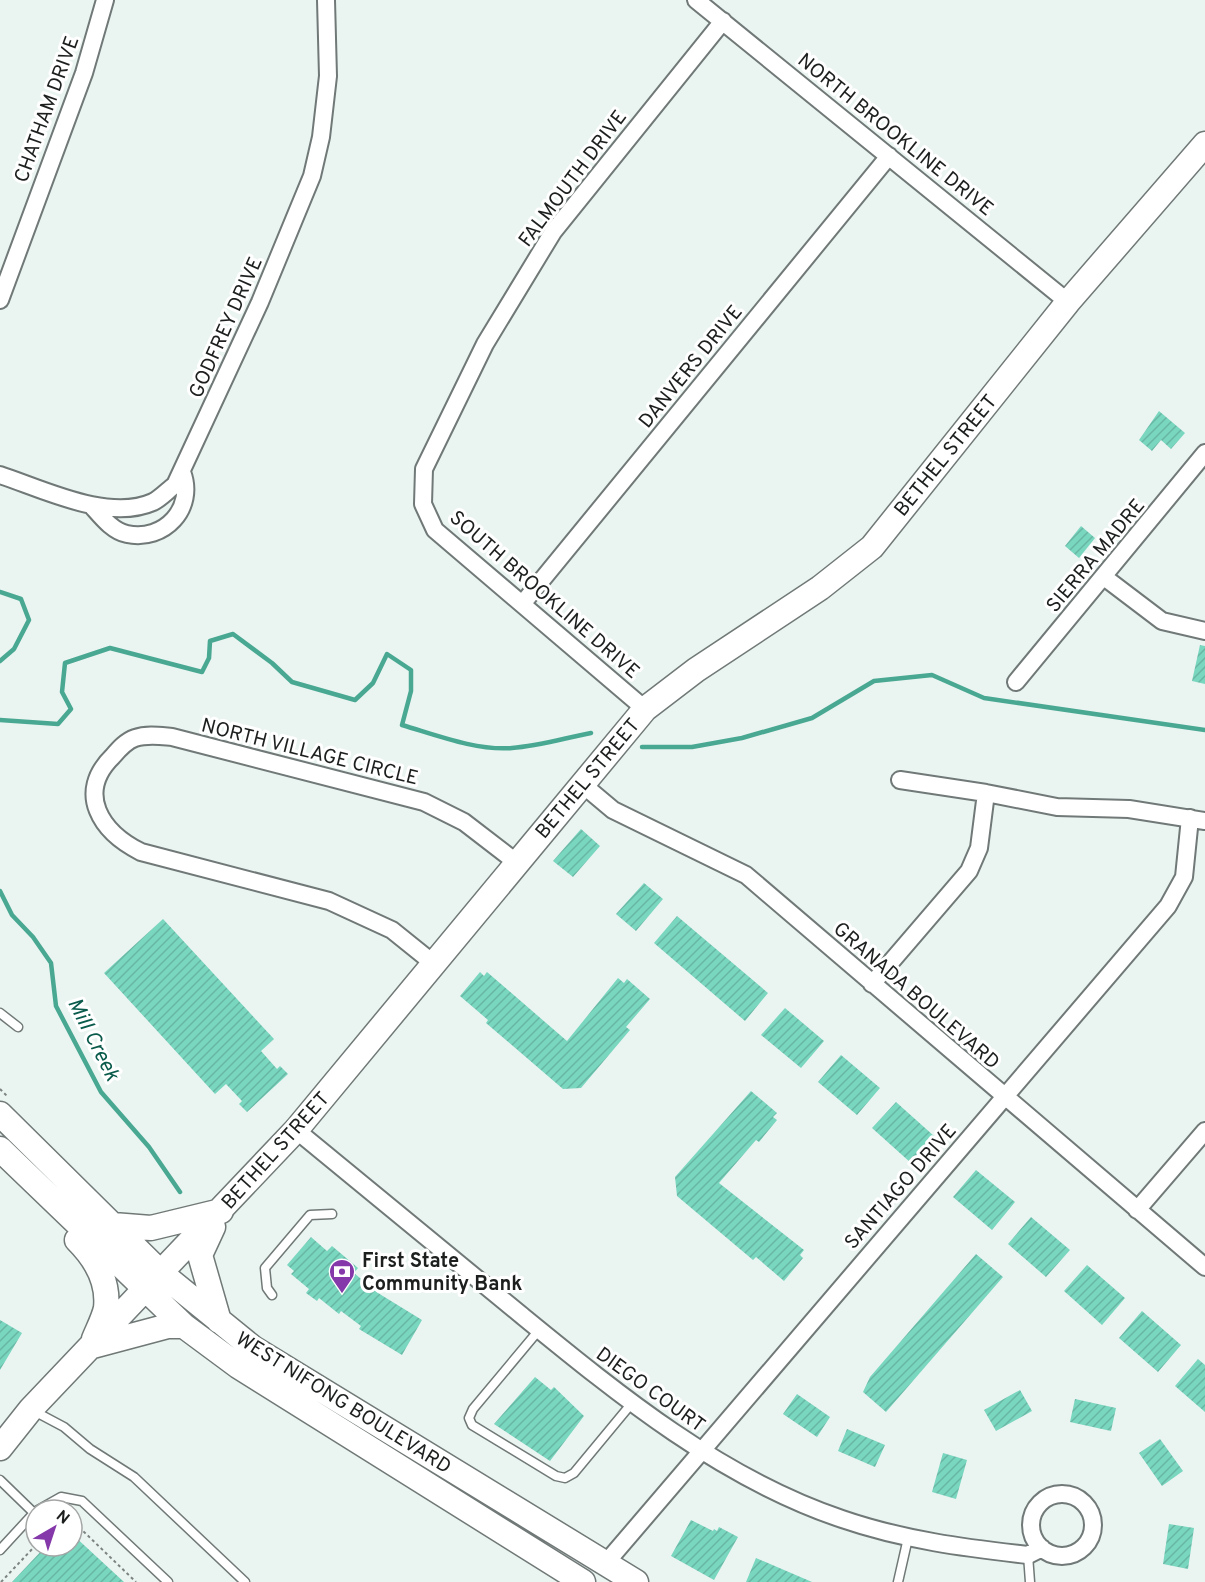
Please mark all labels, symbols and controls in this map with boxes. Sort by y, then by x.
street label: CHATHAM DRIVE [9,33,86,186]
street label: NORTH BROOKLINE DRIVE [791,48,998,223]
street label: FALMOUTH DRIVE [514,106,634,253]
street label: GODFREY DRIVE [184,253,270,402]
street label: DANVERS DRIVE [634,300,749,434]
street label: BETHEL STREET [889,390,1004,523]
street label: SIERRA MADRE [1041,494,1152,619]
street label: SOUTH BROOKLINE DRIVE [443,506,644,685]
street label: NORTH VILLAGE CIRCLE [198,713,421,793]
street label: BETHEL STREET [530,714,647,845]
street label: GRANADA BOULEVARD [827,917,1004,1076]
water label: Mill Creek [60,994,125,1086]
street label: BETHEL STREET [217,1087,336,1216]
street label: SANTIAGO DRIVE [840,1119,963,1256]
place label: First State Community Bank [362,1249,522,1298]
bank icon: First State Community Bank [327,1257,357,1295]
street label: WEST NIFONG BOULEVARD [230,1327,456,1481]
street label: DIEGO COURT [590,1342,710,1439]
north arrow [24,1498,84,1558]
text: N [51,1507,73,1529]

